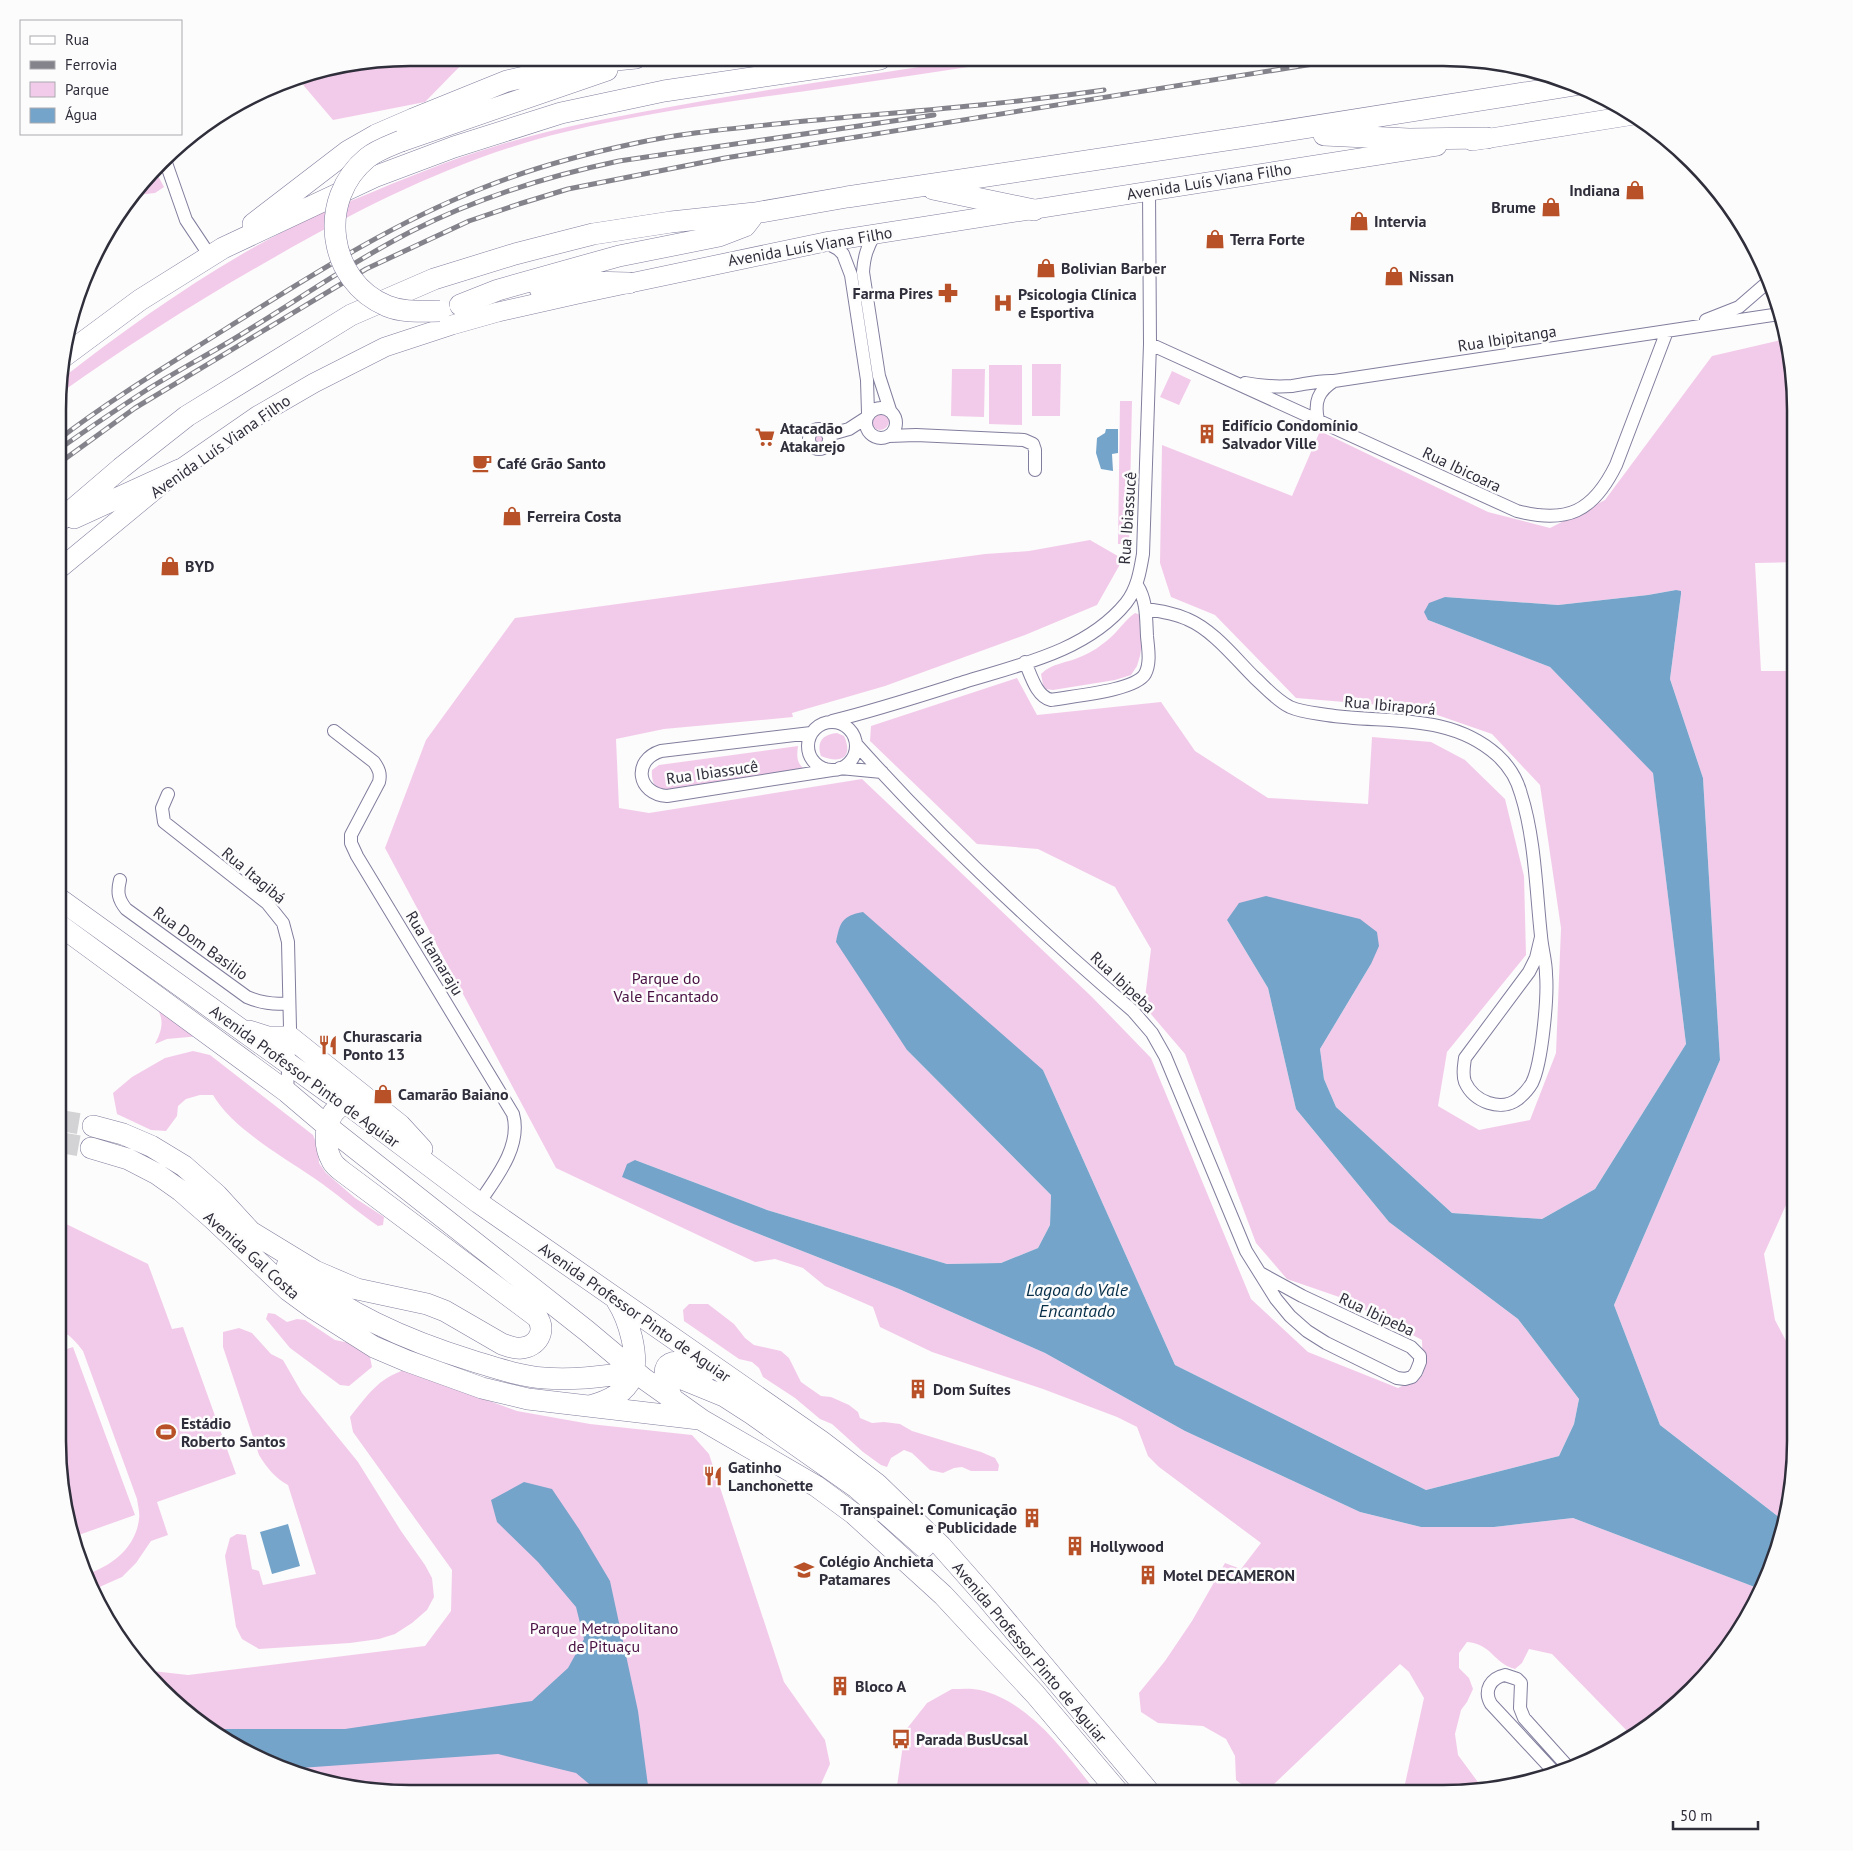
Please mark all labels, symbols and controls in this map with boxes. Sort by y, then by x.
legend [20,20,182,135]
text: Rua [65,30,89,49]
text: Ferrovia [65,55,117,74]
text: Parque [65,80,109,99]
text: Água [65,105,97,124]
street label: Avenida Luís Viana Filho [1125,158,1293,204]
shop icon: Indiana [1624,179,1646,201]
place label: Indiana [1569,180,1620,200]
shop icon: Brume [1540,196,1562,218]
place label: Brume [1491,197,1536,217]
shop icon: Intervia [1348,210,1370,232]
place label: Intervia [1374,211,1426,231]
street label: Avenida Luís Viana Filho [726,222,894,270]
shop icon: Terra Forte [1204,228,1226,250]
place label: Terra Forte [1230,229,1305,249]
shop icon: Bolivian Barber [1035,257,1057,279]
place label: Bolivian Barber [1061,258,1166,278]
shop icon: Nissan [1383,265,1405,287]
place label: Nissan [1409,266,1454,286]
pharmacy icon: Farma Pires [937,282,959,304]
place label: Farma Pires [853,283,933,303]
place label: Psicologia Clínica e Esportiva [1018,284,1137,322]
hospital icon: Psicologia Clínica e Esportiva [992,292,1014,314]
street label: Rua Ibipitanga [1456,320,1558,356]
street label: Avenida Luís Viana Filho [146,390,294,502]
place label: Edifício Condomínio Salvador Ville [1222,415,1358,453]
place label: Atacadão Atakarejo [780,418,846,456]
building icon: Edifício Condomínio Salvador Ville [1196,423,1218,445]
supermarket icon: Atacadão Atakarejo [754,426,776,448]
street label: Rua Ibicoara [1419,442,1505,496]
cafe icon: Café Grão Santo [471,452,493,474]
place label: Café Grão Santo [497,453,606,473]
street label: Rua Ibiassucê [1114,471,1140,565]
shop icon: Ferreira Costa [501,505,523,527]
place label: Ferreira Costa [527,506,622,526]
shop icon: BYD [159,555,181,577]
place label: BYD [185,556,214,576]
street label: Rua Ibiraporá [1343,691,1437,719]
street label: Rua Ibiassucê [665,756,759,788]
street label: Rua Itagibá [218,842,290,908]
street label: Rua Dom Basilio [150,902,252,984]
street label: Rua Itamaraju [402,907,468,999]
street label: Rua Ibipeba [1087,947,1159,1017]
park label: Parque do Vale Encantado [612,968,719,1006]
street label: Avenida Professor Pinto de Aguiar [206,1000,404,1152]
place label: Churascaria Ponto 13 [343,1026,422,1064]
restaurant icon: Churascaria Ponto 13 [317,1034,339,1056]
shop icon: Camarão Baiano [372,1083,394,1105]
place label: Camarão Baiano [398,1084,509,1104]
street label: Avenida Gal Costa [200,1207,304,1303]
street label: Avenida Professor Pinto de Aguiar [535,1238,735,1386]
water label: Lagoa do Vale Encantado [1026,1278,1129,1322]
street label: Rua Ibipeba [1336,1288,1418,1340]
building icon: Dom Suítes [907,1378,929,1400]
place label: Dom Suítes [933,1379,1011,1399]
place label: Estádio Roberto Santos [181,1413,286,1451]
sports icon: Estádio Roberto Santos [155,1421,177,1443]
place label: Gatinho Lanchonette [728,1457,813,1495]
restaurant icon: Gatinho Lanchonette [702,1465,724,1487]
place label: Transpainel: Comunicação e Publicidade [840,1499,1017,1537]
building icon: Transpainel: Comunicação e Publicidade [1021,1507,1043,1529]
building icon: Hollywood [1064,1535,1086,1557]
place label: Hollywood [1090,1536,1164,1556]
place label: Colégio Anchieta Patamares [819,1551,934,1589]
street label: Avenida Professor Pinto de Aguiar [948,1557,1112,1747]
school or university icon: Colégio Anchieta Patamares [793,1559,815,1581]
building icon: Motel DECAMERON [1137,1564,1159,1586]
place label: Motel DECAMERON [1163,1565,1295,1585]
park label: Parque Metropolitano de Pituaçu [530,1618,678,1656]
building icon: Bloco A [829,1675,851,1697]
place label: Bloco A [855,1676,906,1696]
bus stop icon: Parada BusUcsal [890,1728,912,1750]
place label: Parada BusUcsal [916,1729,1028,1749]
scale bar [1673,1798,1758,1830]
text: 50 m [1680,1806,1713,1825]

